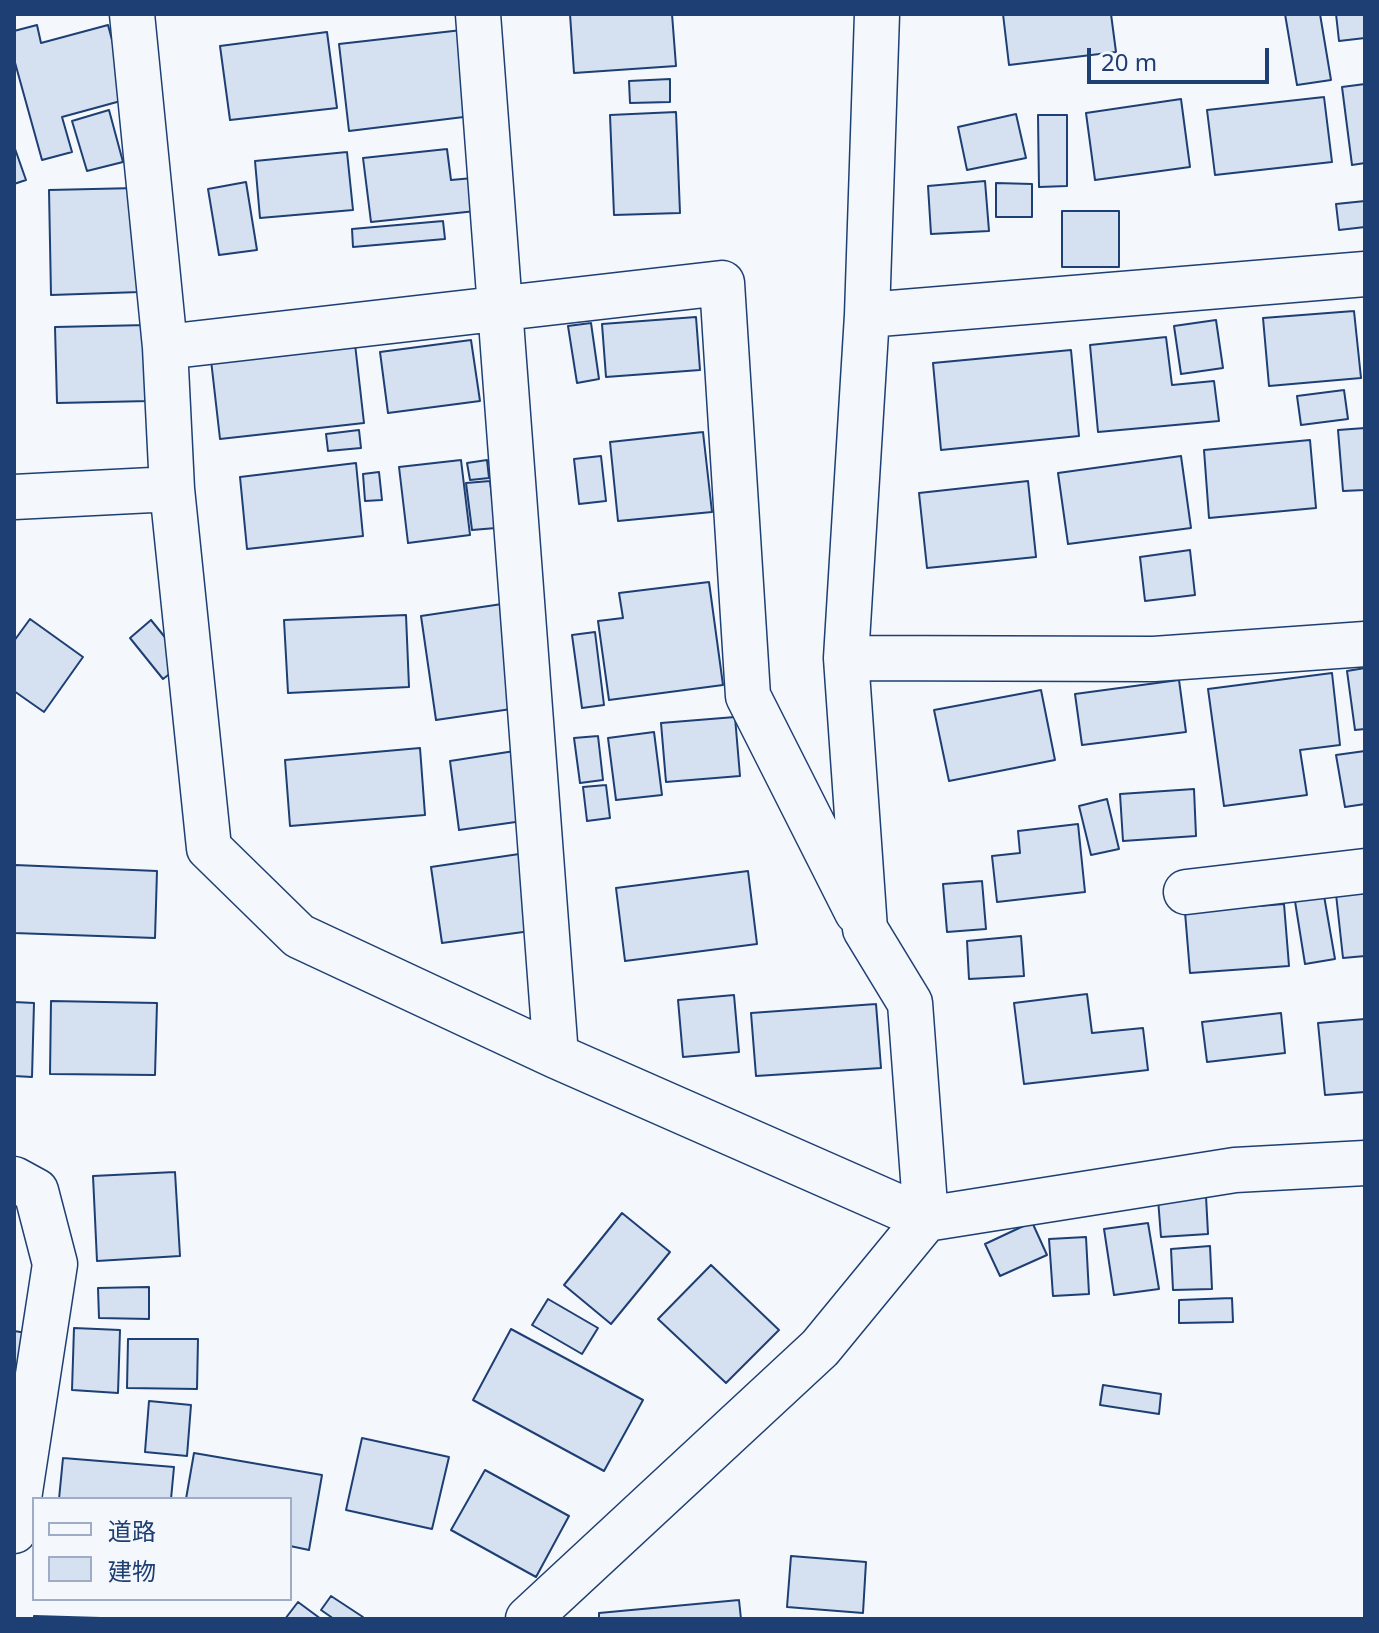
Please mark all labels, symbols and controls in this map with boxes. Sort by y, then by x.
scale bar [1091,32,1273,82]
text: 20 m [1101,45,1157,78]
legend [32,1497,292,1601]
text: 道路 [108,1514,156,1547]
text: 建物 [108,1554,156,1587]

